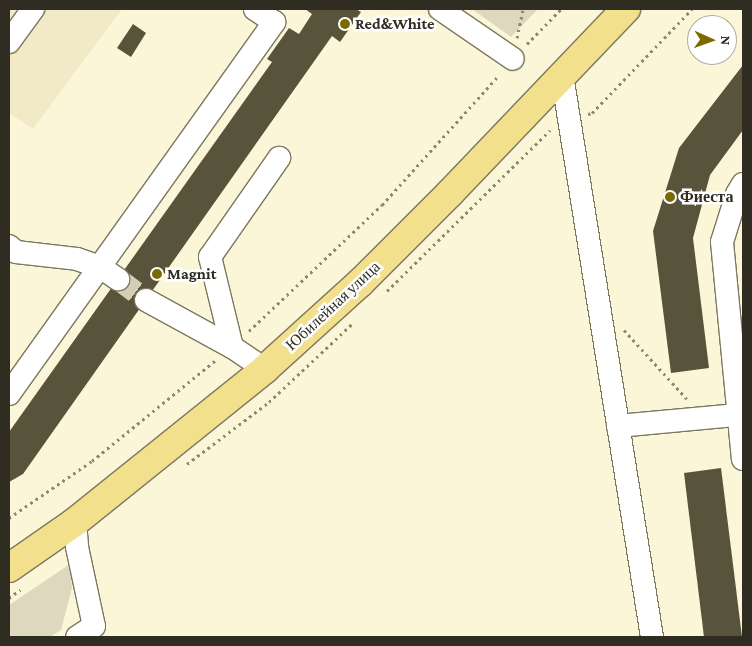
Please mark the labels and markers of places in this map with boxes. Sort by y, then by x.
place label: Red&White [355,14,435,34]
marker: Red&White [339,18,351,30]
place label: Фиеста [680,187,733,207]
marker: Фиеста [664,191,676,203]
place label: Magnit [167,264,216,284]
marker: Magnit [151,268,163,280]

